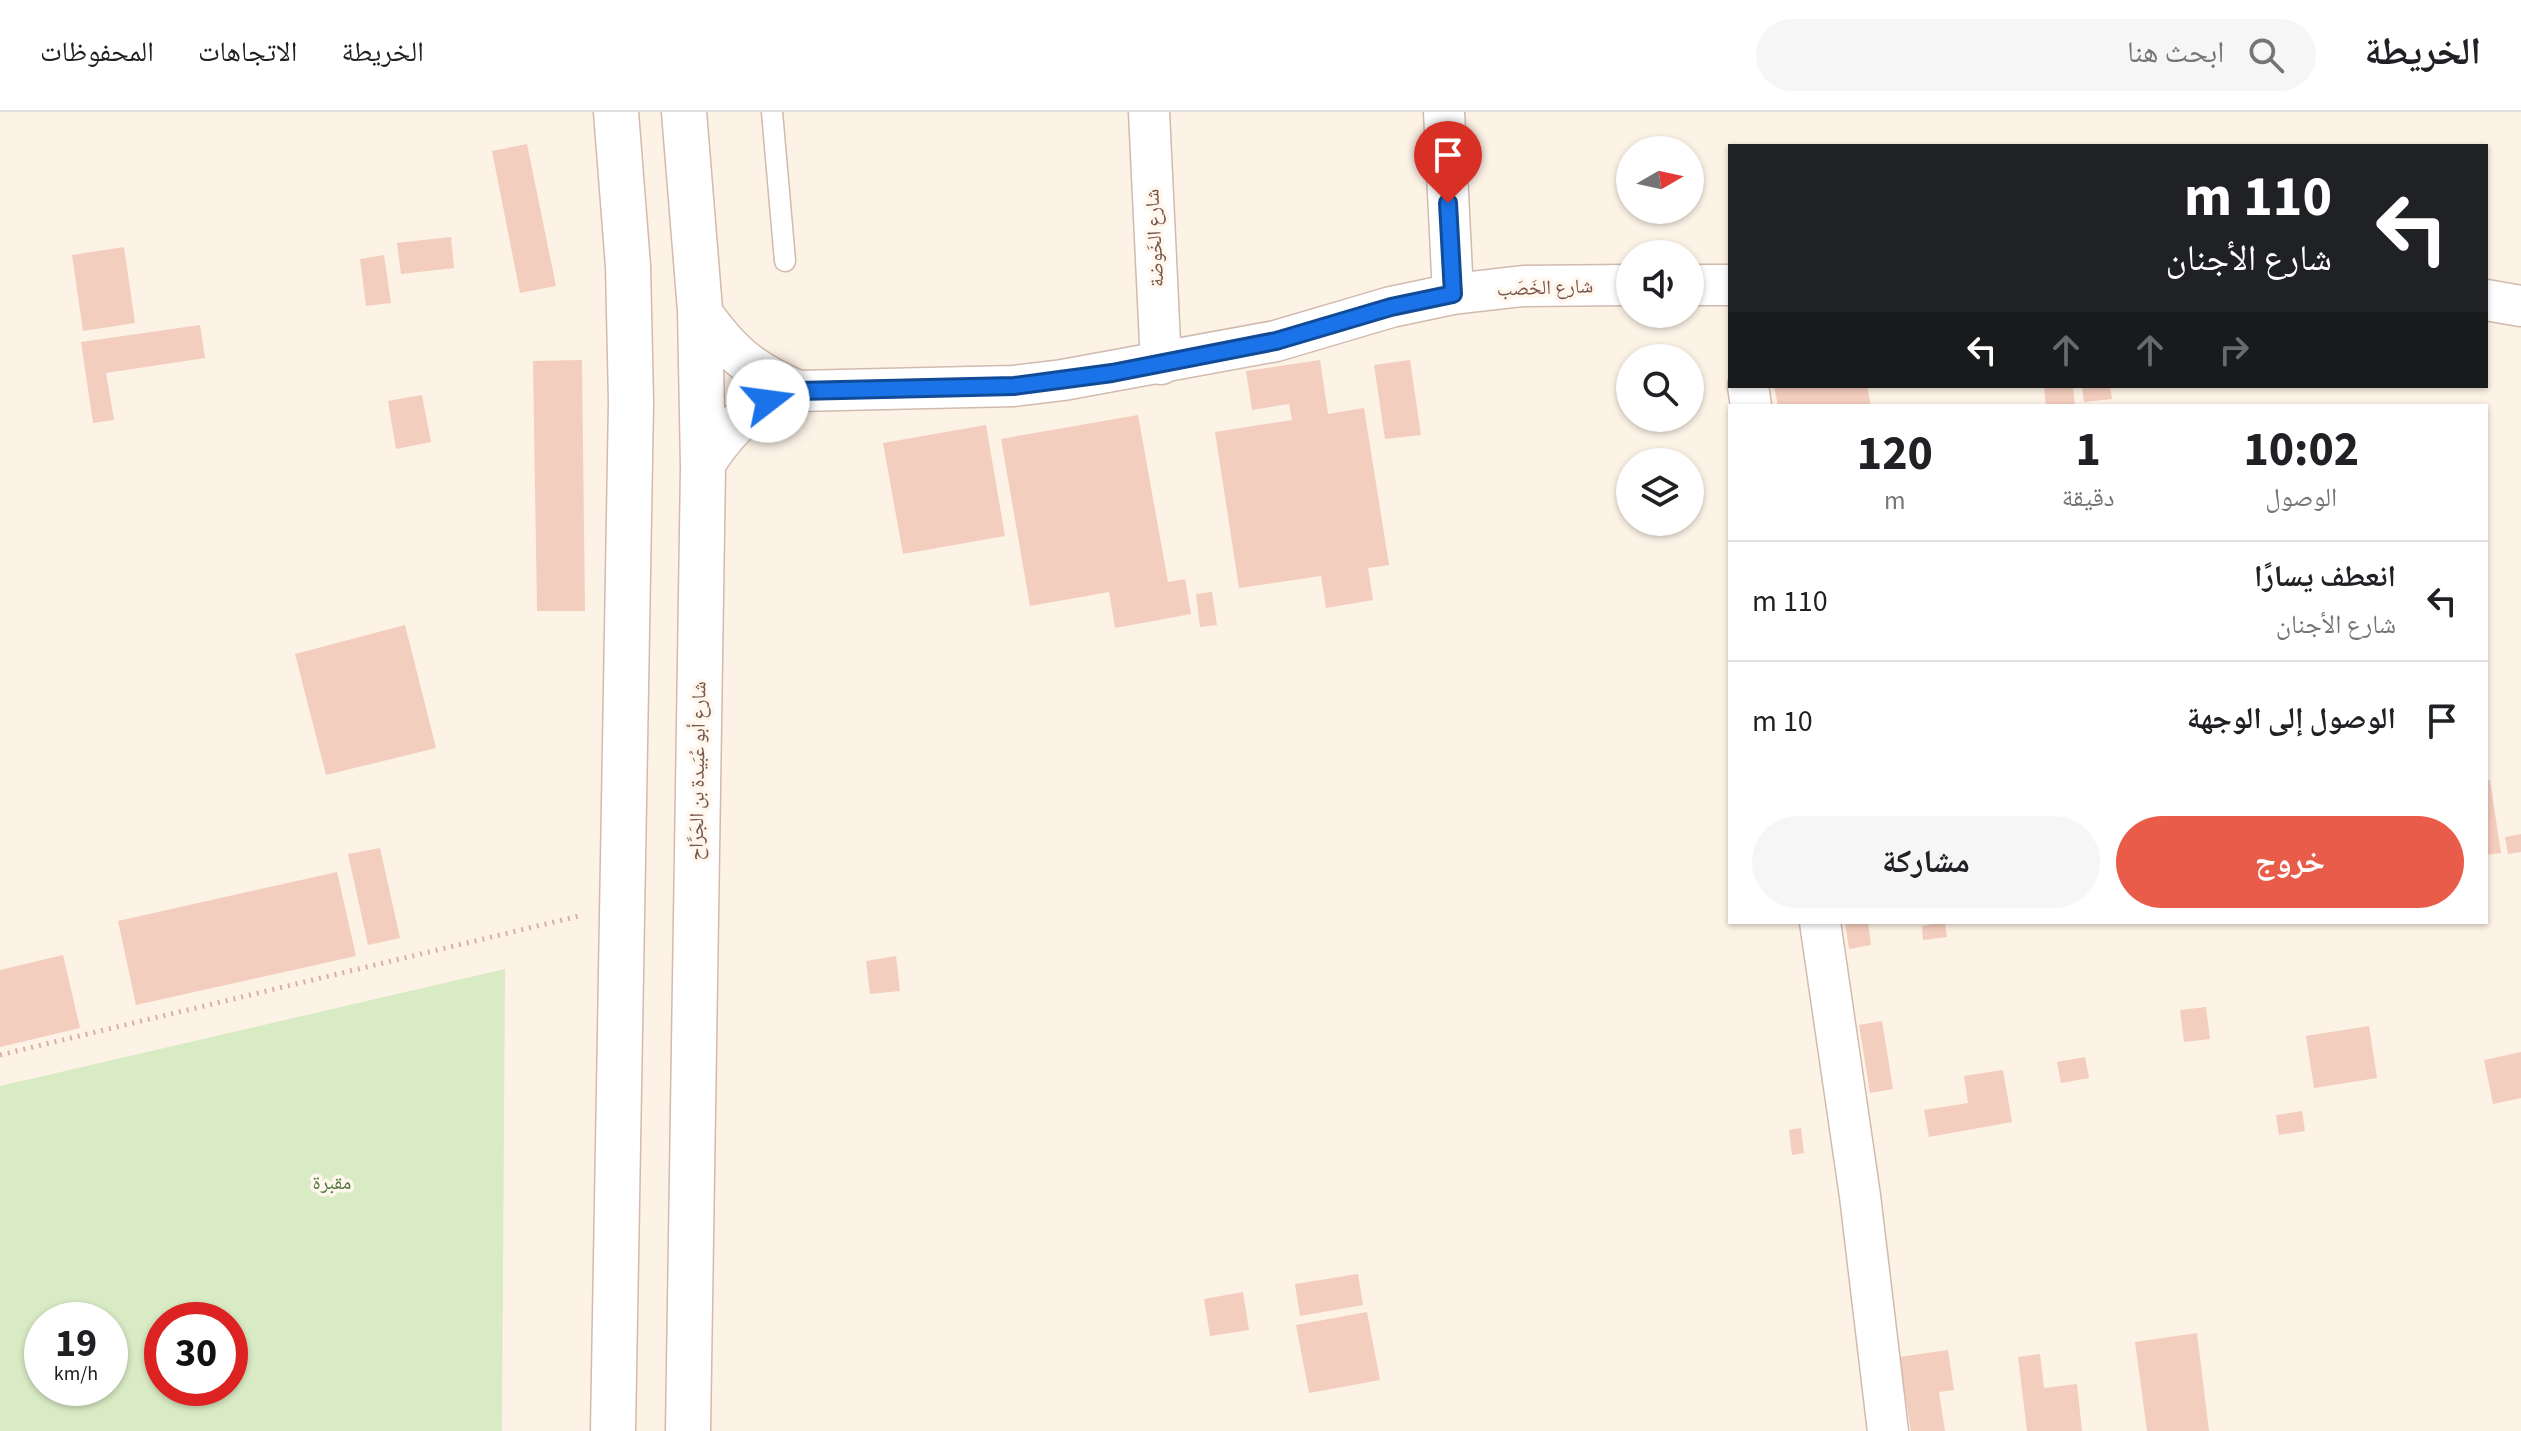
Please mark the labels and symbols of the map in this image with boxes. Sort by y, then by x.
pin [1414,121,1482,203]
north arrow [1616,136,1704,224]
street label: شارع الخَوضة [1138,188,1172,288]
street label: شارع الخَصَب [1496,272,1594,304]
position arrow [726,359,810,443]
street label: شارع أبو عُبَيدة بن الجَرَّاح [682,681,714,861]
park label: مقبرة [313,1169,351,1197]
speed limit sign: 30 [144,1302,248,1406]

